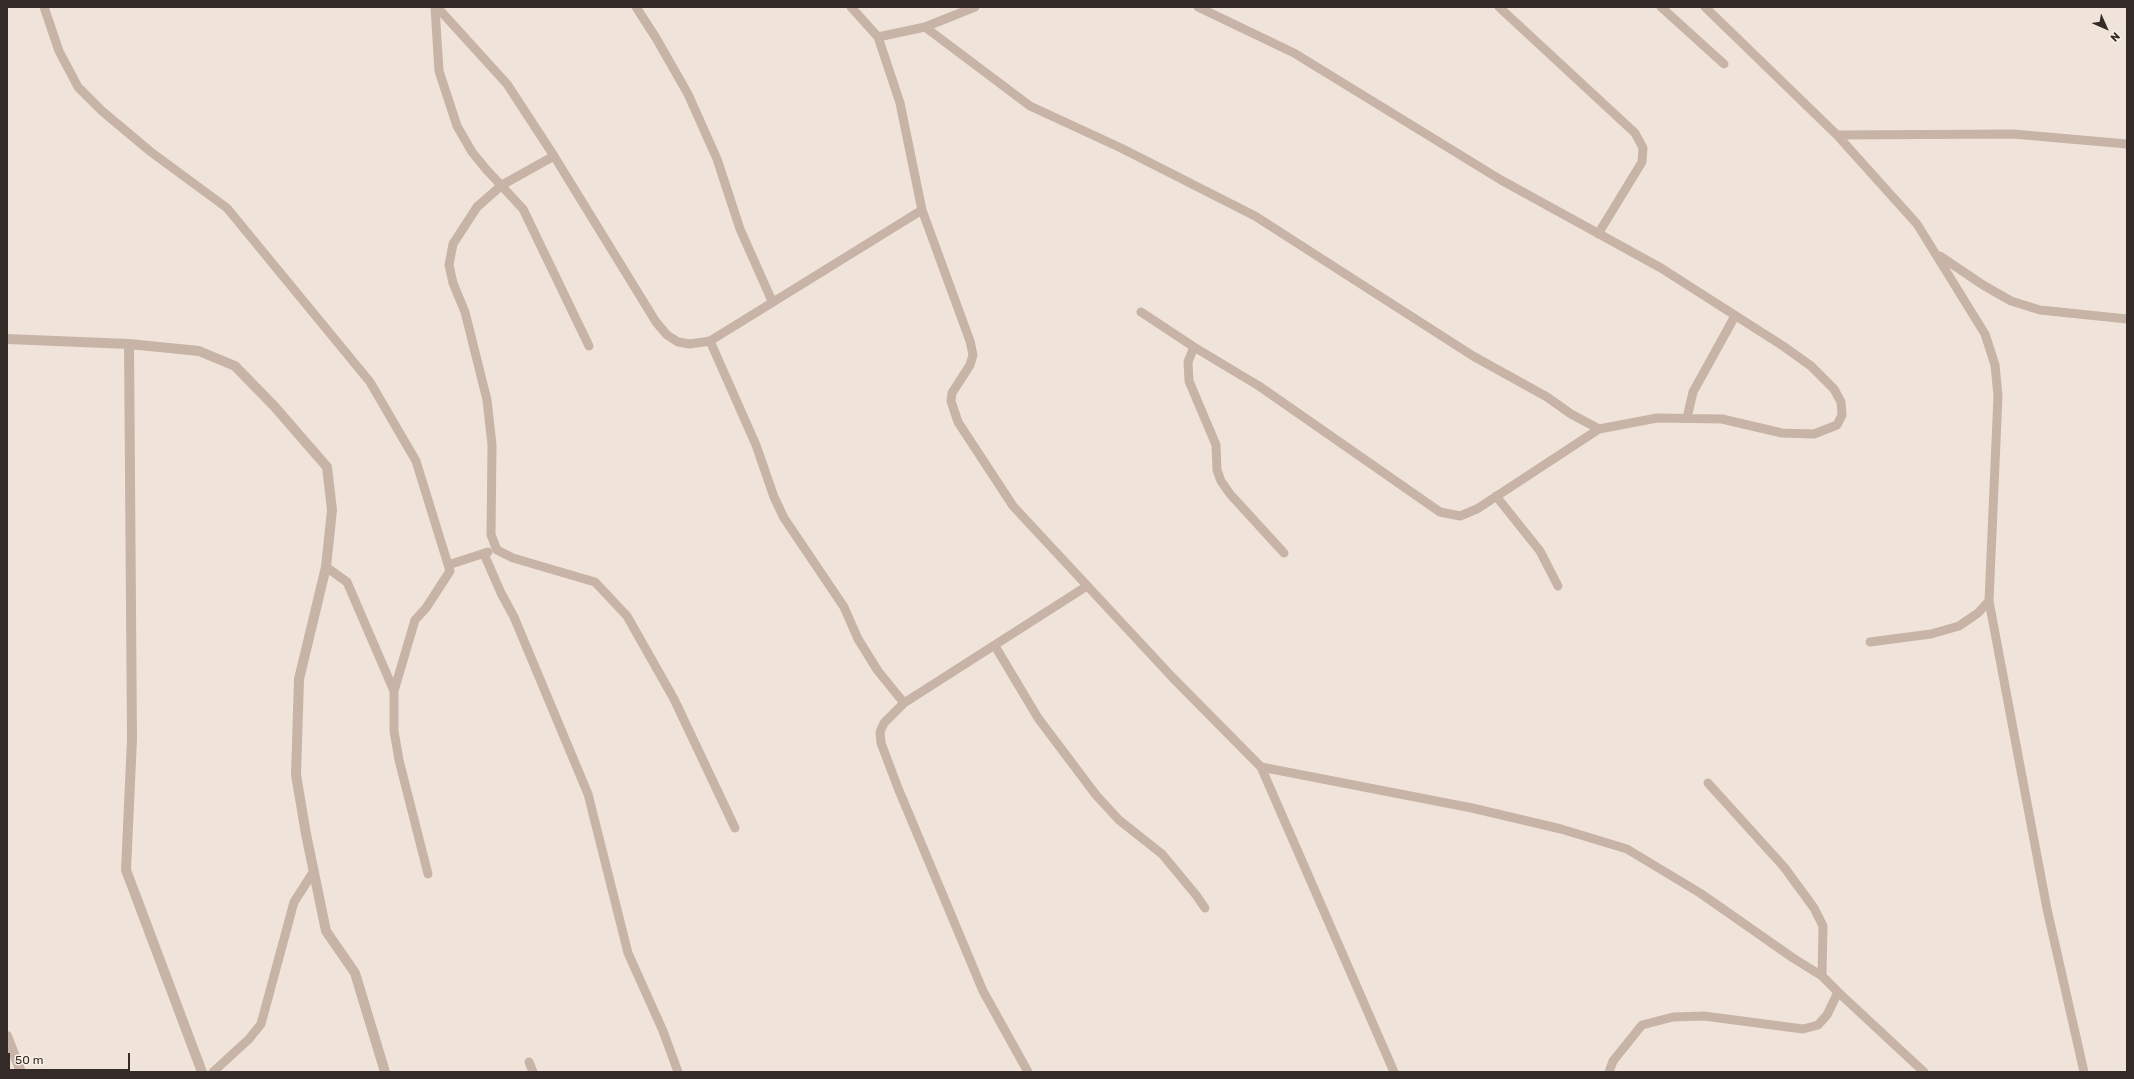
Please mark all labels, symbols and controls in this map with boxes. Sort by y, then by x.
north arrow [2086,8,2126,48]
text: N [2107,29,2122,44]
scale bar [10,1045,132,1071]
text: 50 m [15,1053,43,1067]

